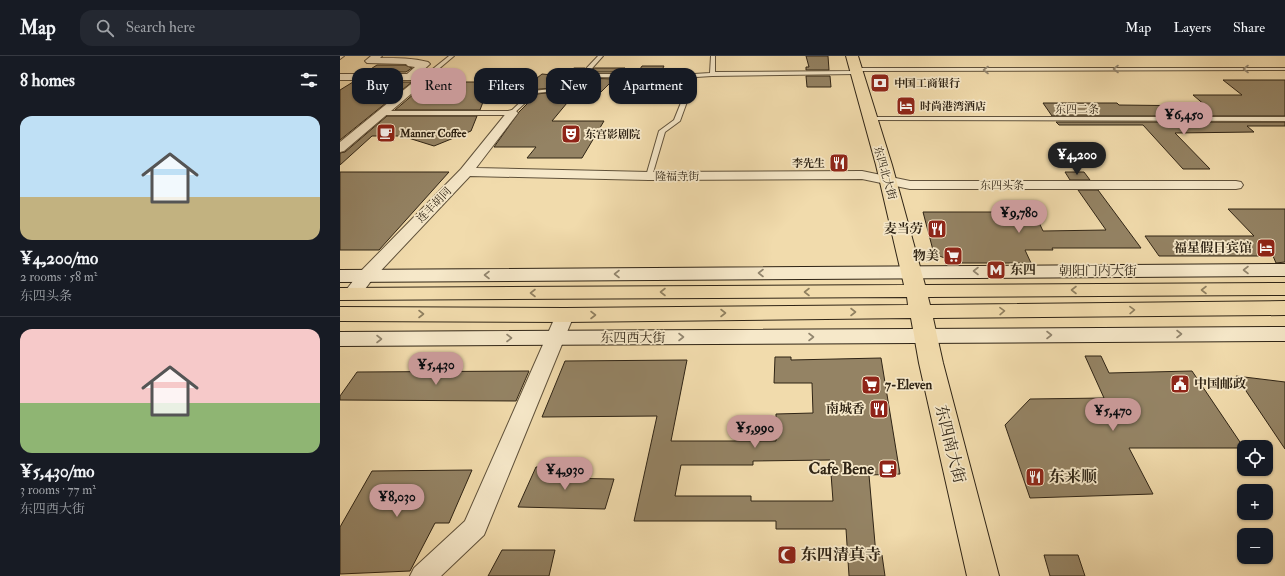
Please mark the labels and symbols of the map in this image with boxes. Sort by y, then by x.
one-way arrow [1113,65,1119,73]
one-way arrow [1243,65,1249,73]
one-way arrow [983,66,989,74]
bank icon: 中国工商银行 [869,72,891,94]
place label: 中国工商银行 [894,77,960,90]
hotel icon: 时尚港湾酒店 [895,95,917,117]
place label: 时尚港湾酒店 [920,100,986,113]
pin: ¥6,450 [1151,102,1217,136]
street label: 东四二条 [1055,103,1099,116]
cafe icon: Manner Coffee [375,122,397,144]
theatre icon: 东宫影剧院 [560,123,582,145]
place label: Manner Coffee [399,127,467,140]
place label: 东宫影剧院 [585,128,641,141]
pin: ¥4,200 [1044,142,1110,176]
street label: 东四北大街 [871,145,899,201]
restaurant icon: 李先生 [828,152,850,174]
place label: 李先生 [792,157,825,170]
street label: 隆福寺街 [655,170,699,183]
street label: 东四头条 [980,179,1024,192]
street label: 连丰胡同 [414,185,454,225]
pin: ¥9,780 [986,200,1052,234]
restaurant icon: 麦当劳 [926,218,948,240]
place label: 麦当劳 [884,221,923,237]
hotel icon: 福星假日宾馆 [1255,237,1277,259]
place label: 福星假日宾馆 [1174,240,1252,256]
supermarket icon: 物美 [942,245,964,267]
place label: 物美 [913,248,939,264]
metro station icon: 东四 [985,259,1007,281]
place label: 东四 [1010,262,1036,278]
street label: 朝阳门内大街 [1059,263,1137,279]
one-way arrow [1243,266,1249,274]
one-way arrow [973,267,979,275]
one-way arrow [758,269,764,277]
one-way arrow [614,270,620,278]
one-way arrow [484,271,490,279]
one-way arrow [1071,286,1077,294]
one-way arrow [1201,286,1207,294]
one-way arrow [660,288,666,296]
one-way arrow [804,288,810,296]
one-way arrow [530,289,536,297]
one-way arrow [1129,306,1135,314]
one-way arrow [999,307,1005,315]
one-way arrow [850,308,856,316]
one-way arrow [720,309,726,318]
one-way arrow [418,310,424,318]
one-way arrow [590,311,596,319]
street label: 东四西大街 [600,330,666,346]
one-way arrow [1176,330,1182,338]
one-way arrow [1046,331,1052,339]
one-way arrow [678,333,684,341]
one-way arrow [808,333,814,341]
one-way arrow [506,334,512,342]
one-way arrow [376,335,382,343]
pin: ¥5,430 [403,352,469,386]
public building icon: 中国邮政 [1169,373,1191,395]
supermarket icon: 7-Eleven [860,374,882,396]
place label: 中国邮政 [1194,376,1246,392]
place label: 7-Eleven [885,377,932,393]
restaurant icon: 南城香 [868,398,890,420]
pin: ¥5,470 [1080,398,1146,432]
place label: 南城香 [826,401,865,417]
street label: 东四南大街 [931,403,969,485]
pin: ¥5,990 [722,415,788,449]
pin: ¥4,930 [532,457,598,491]
cafe icon: Cafe Bene [877,458,899,480]
place label: Cafe Bene [809,459,874,479]
restaurant icon: 东来顺 [1024,466,1046,488]
place label: 东来顺 [1049,467,1097,487]
pin: ¥8,030 [364,484,430,518]
mosque icon: 东四清真寺 [776,544,798,566]
place label: 东四清真寺 [801,545,881,565]

